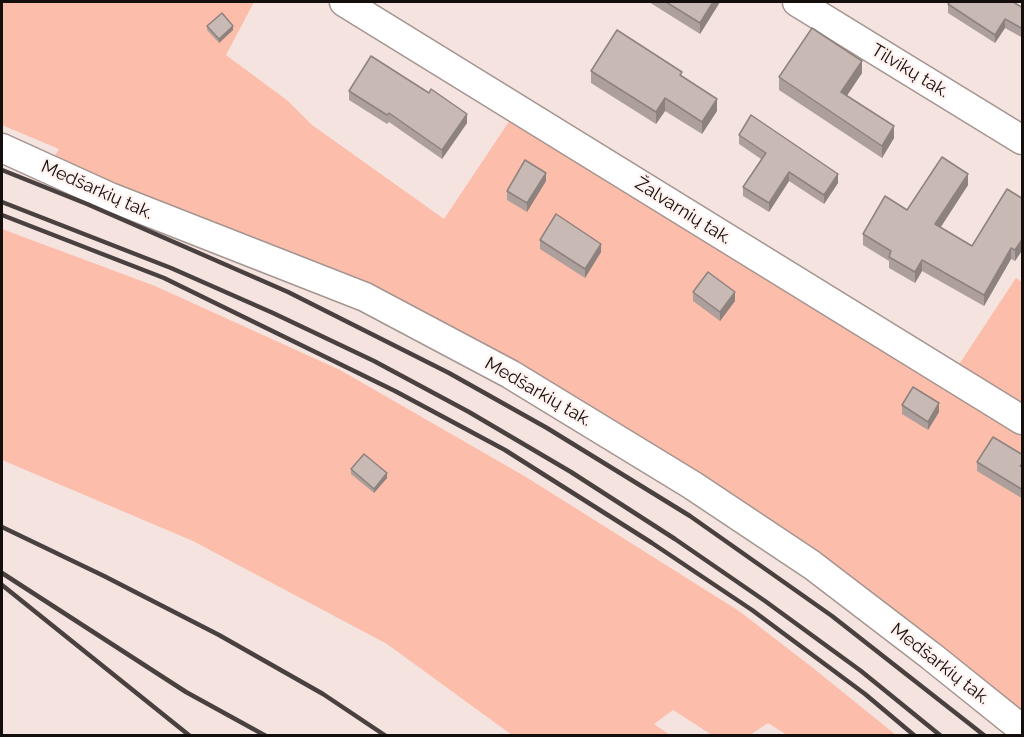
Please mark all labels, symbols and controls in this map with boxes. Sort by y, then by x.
street label: Tilvikų tak. [867,39,953,103]
street label: Medšarkių tak. [38,156,156,224]
street label: Žalvarnių tak. [631,173,735,249]
street label: Medšarkių tak. [481,353,595,431]
street label: Medšarkių tak. [886,619,994,709]

